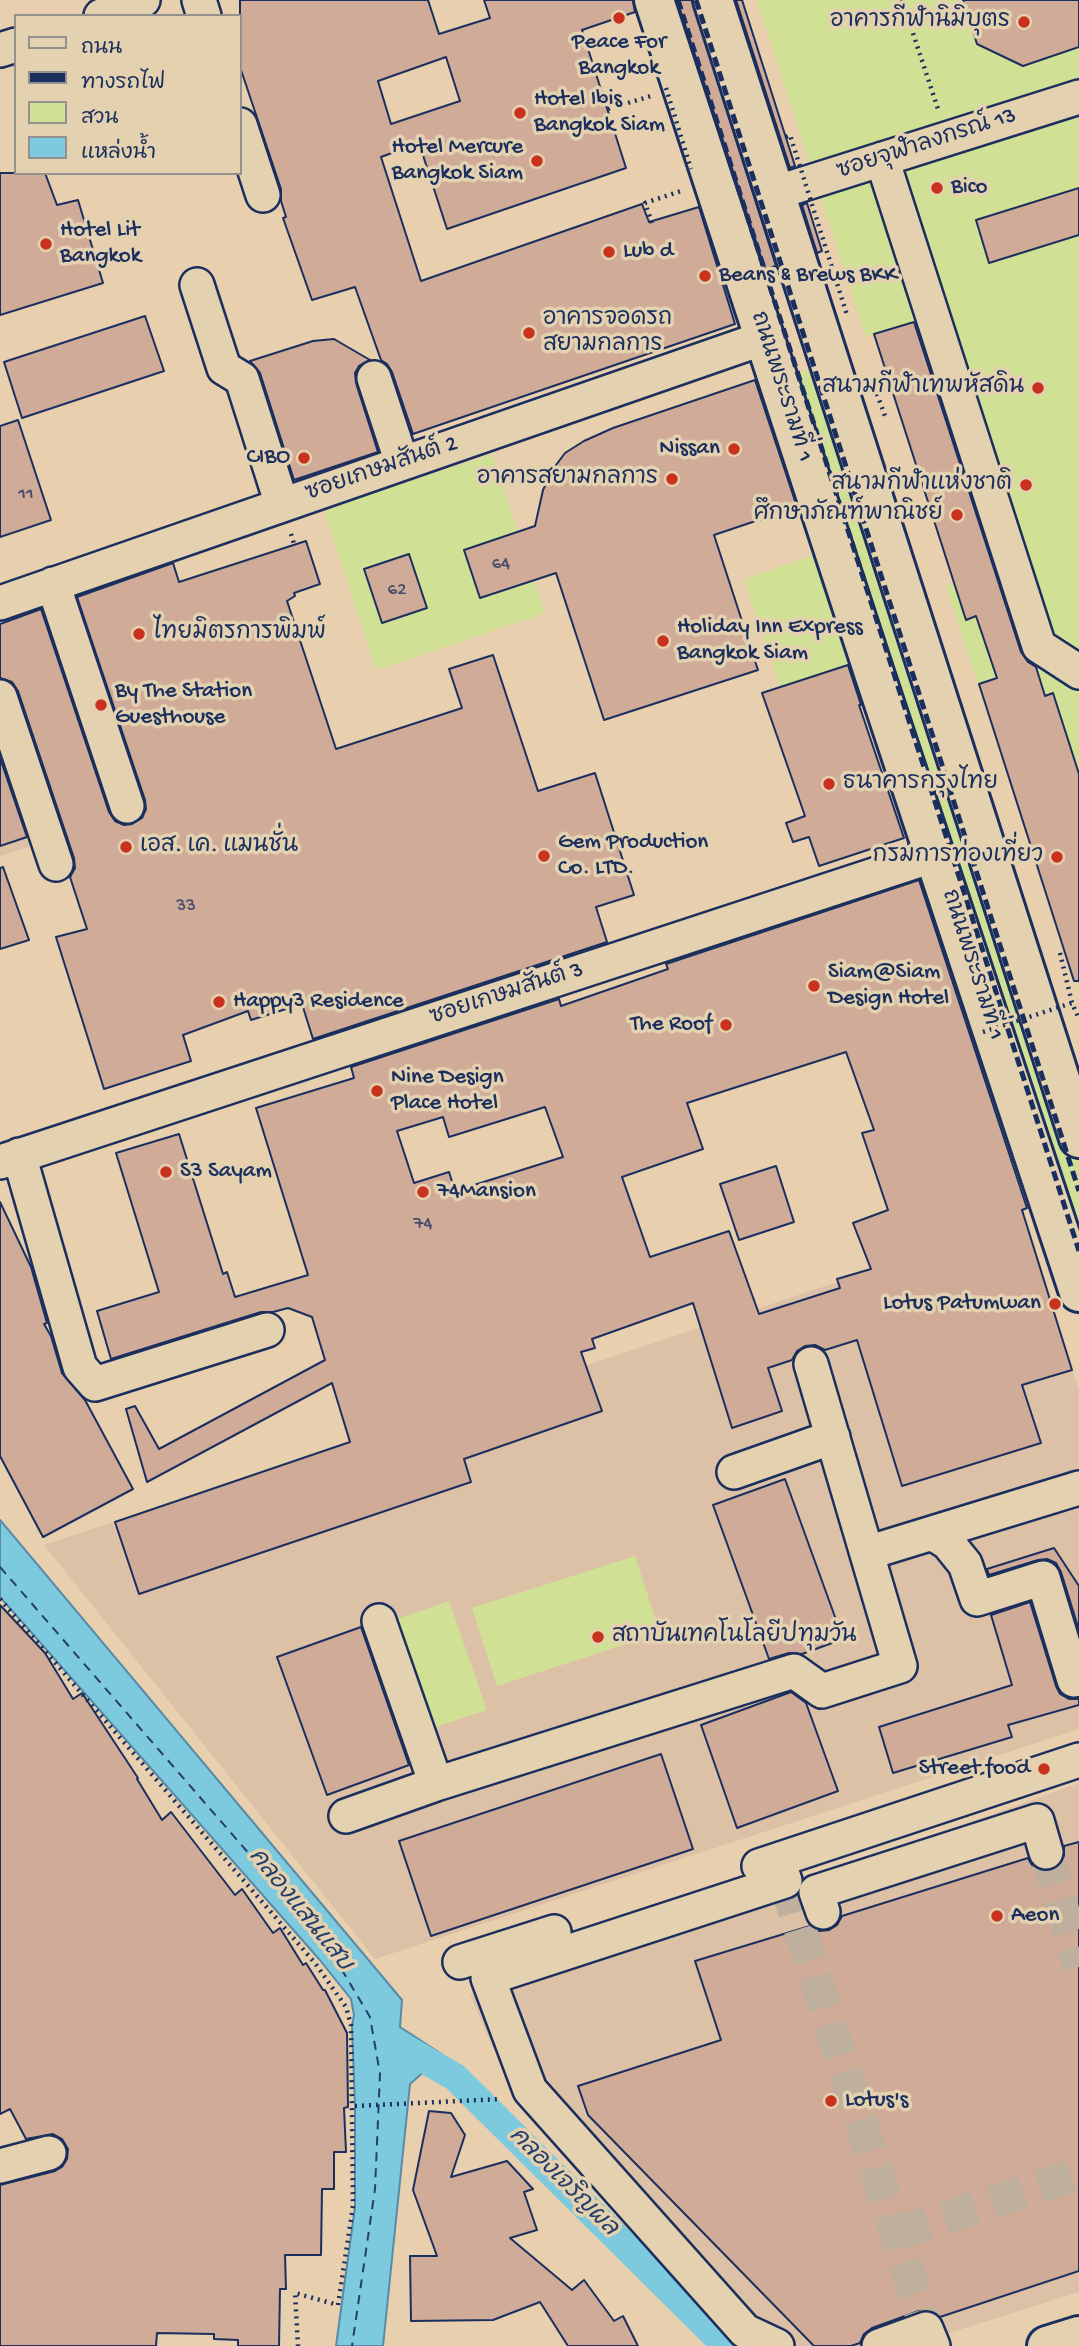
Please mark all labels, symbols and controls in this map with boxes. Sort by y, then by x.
place label: อาคารกีฬานิมิบุตร [830,8,1010,36]
marker: Peace For Bangkok [611,10,627,26]
legend [14,14,242,175]
marker: อาคารกีฬานิมิบุตร [1016,14,1032,30]
place label: Peace For Bangkok [572,29,666,83]
text: ถนน [81,37,122,62]
text: ทางรถไฟ [81,72,166,97]
place label: Hotel Ibis Bangkok Siam [534,86,665,140]
street label: ซอยจุฬาลงกรณ์ 13 [834,103,1020,187]
marker: Hotel Ibis Bangkok Siam [512,105,528,121]
text: สวน [81,107,118,132]
place label: Hotel Mercure Bangkok Siam [392,134,523,188]
text: แหล่งน้ำ [81,142,156,167]
marker: Hotel Mercure Bangkok Siam [529,153,545,169]
place label: Bico [951,174,987,202]
marker: Bico [929,180,945,196]
place label: Hotel Lit Bangkok [60,217,141,271]
marker: Hotel Lit Bangkok [38,236,54,252]
place label: Lub d [623,238,673,266]
marker: Lub d [601,244,617,260]
place label: Beans & Brews BKK [719,262,897,290]
marker: Beans & Brews BKK [697,268,713,284]
place label: อาคารจอดรถ สยามกลการ [543,306,672,360]
street label: ถนนพระรามที่ 1 [743,308,817,466]
marker: อาคารจอดรถ สยามกลการ [521,325,537,341]
place label: สนามกีฬาเทพหัสดิน [822,374,1024,402]
marker: สนามกีฬาเทพหัสดิน [1030,380,1046,396]
street label: ซอยเกษมสันต์ 2 [302,431,462,509]
place label: Nissan [659,435,720,463]
marker: Nissan [726,441,742,457]
place label: CIBO [246,444,290,472]
marker: CIBO [296,450,312,466]
place label: อาคารสยามกลการ [477,465,658,493]
marker: อาคารสยามกลการ [664,471,680,487]
place label: สนามกีฬาแห่งชาติ [831,471,1012,499]
marker: สนามกีฬาแห่งชาติ [1018,477,1034,493]
house number: 11 [18,484,34,506]
place label: ศึกษาภัณฑ์พาณิชย์ [754,501,943,529]
marker: ศึกษาภัณฑ์พาณิชย์ [949,507,965,523]
house number: 64 [492,554,510,576]
house number: 62 [388,580,406,602]
place label: Holiday Inn Express Bangkok Siam [677,614,863,668]
place label: ไทยมิตรการพิมพ์ [153,620,326,648]
marker: ไทยมิตรการพิมพ์ [131,626,147,642]
marker: Holiday Inn Express Bangkok Siam [655,633,671,649]
place label: By The Station Guesthouse [115,678,252,732]
marker: By The Station Guesthouse [93,697,109,713]
place label: ธนาคารกรุงไทย [843,770,998,798]
marker: ธนาคารกรุงไทย [821,776,837,792]
place label: Gem Production Co. LTD. [558,829,708,883]
place label: เอส. เค. แมนชั่น [140,833,298,861]
marker: เอส. เค. แมนชั่น [118,839,134,855]
place label: กรมการท่องเที่ยว [873,843,1043,871]
marker: Gem Production Co. LTD. [536,848,552,864]
marker: กรมการท่องเที่ยว [1049,849,1065,865]
street label: ถนนพระรามที่ 1 [934,886,1008,1044]
house number: 33 [176,896,196,918]
street label: ซอยเกษมสันต์ 3 [427,957,587,1033]
place label: Siam@Siam Design Hotel [828,959,949,1013]
marker: Siam@Siam Design Hotel [806,978,822,994]
place label: Happy3 Residence [233,988,404,1016]
marker: Happy3 Residence [211,994,227,1010]
place label: The Roof [631,1011,712,1039]
marker: The Roof [718,1017,734,1033]
place label: Nine Design Place Hotel [391,1064,504,1118]
marker: Nine Design Place Hotel [369,1083,385,1099]
place label: S3 Sayam [180,1158,272,1186]
marker: S3 Sayam [158,1164,174,1180]
place label: 74Mansion [437,1178,536,1206]
marker: 74Mansion [415,1184,431,1200]
house number: 74 [414,1214,432,1236]
place label: Lotus Patumwan [883,1290,1041,1318]
marker: Lotus Patumwan [1047,1296,1063,1312]
place label: สถาบันเทคโนโลยีปทุมวัน [612,1623,857,1651]
marker: สถาบันเทคโนโลยีปทุมวัน [590,1629,606,1645]
place label: Street food [919,1755,1030,1783]
marker: Street food [1036,1761,1052,1777]
water label: คลองแสนแสบ [241,1844,357,1978]
place label: Aeon [1011,1902,1059,1930]
marker: Aeon [989,1908,1005,1924]
place label: Lotus's [845,2087,908,2115]
marker: Lotus's [823,2093,839,2109]
water label: คลองเจริญผล [502,2123,622,2243]

